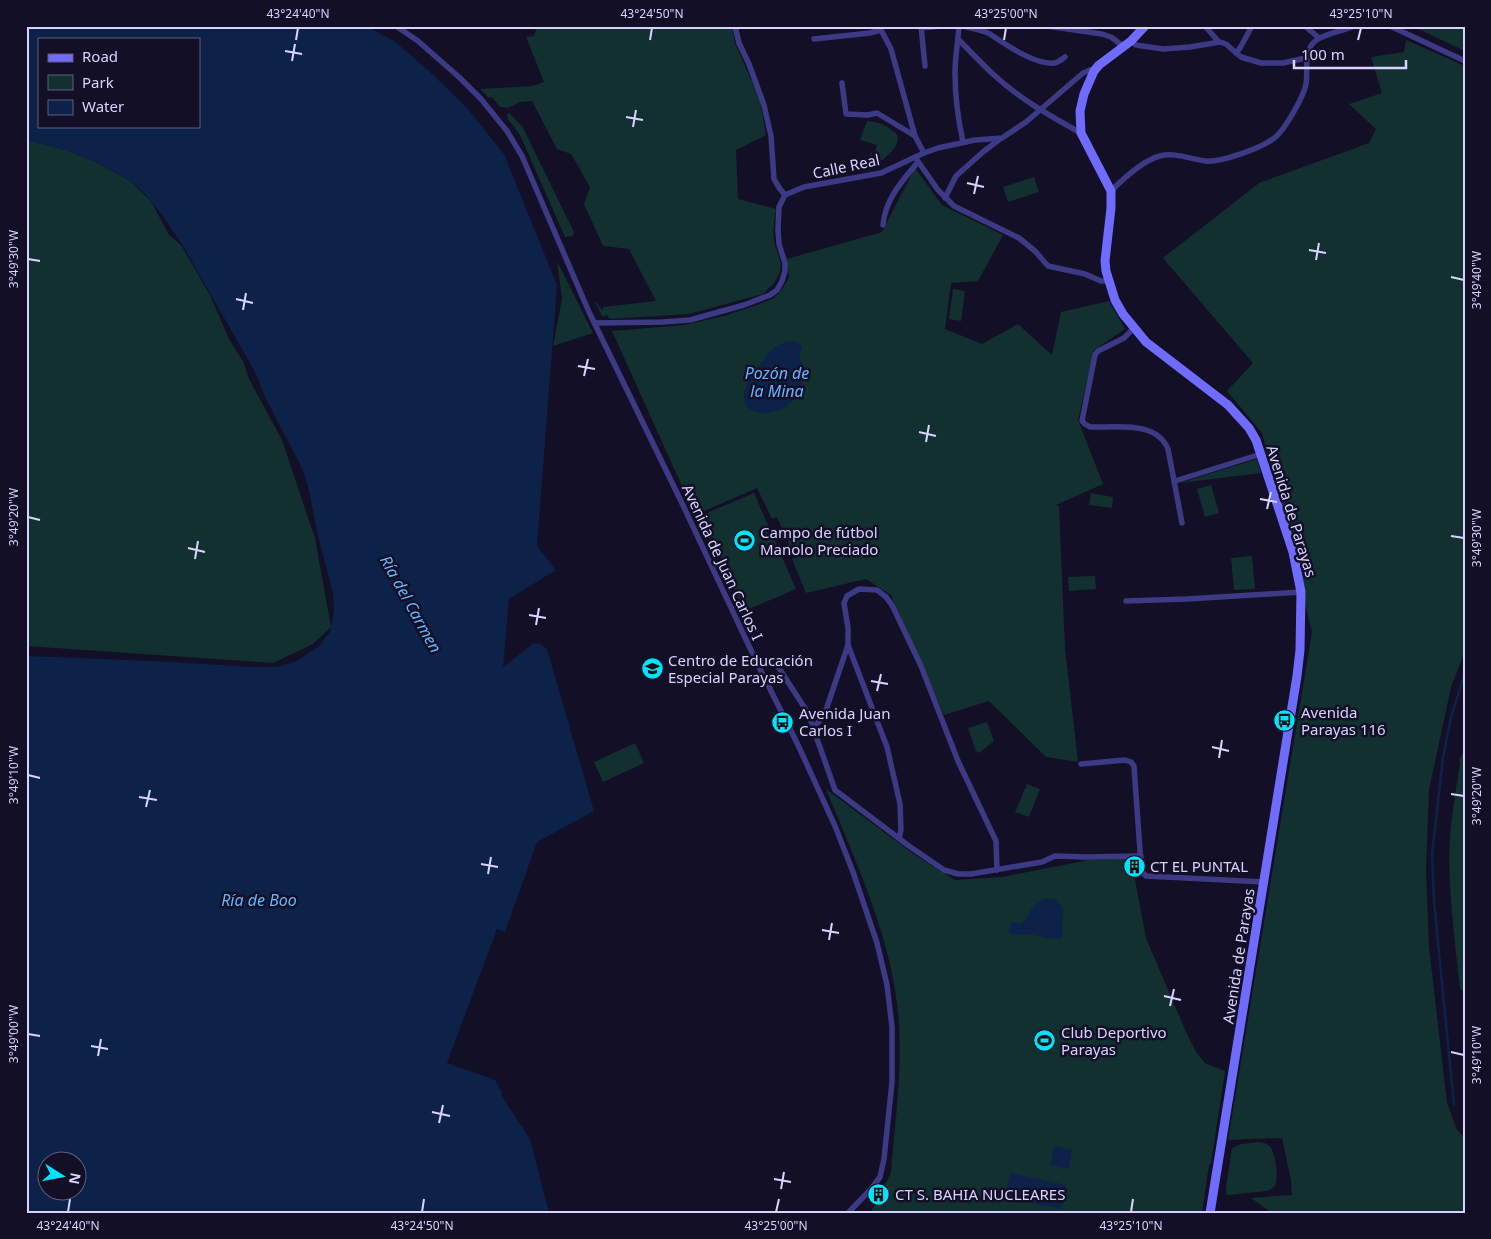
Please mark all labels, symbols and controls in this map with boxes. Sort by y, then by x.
text: 43°24'40"N [266,5,330,22]
text: 43°24'50"N [620,5,684,22]
text: 43°25'00"N [974,5,1038,22]
text: 43°25'10"N [1329,5,1393,22]
legend [38,38,200,128]
scale bar [1294,38,1406,70]
text: 100 m [1301,44,1345,64]
text: Road [82,46,118,66]
text: Park [82,72,114,92]
text: Water [82,96,124,116]
street label: Calle Real [811,149,881,183]
text: 3°49'30"W [5,230,22,288]
text: 3°49'40"W [1468,251,1485,309]
water label: Pozón de la Mina [745,362,809,402]
street label: Avenida de Parayas [1262,443,1322,579]
street label: Avenida de Juan Carlos I [678,481,768,643]
text: 3°49'20"W [5,488,22,546]
text: 3°49'30"W [1468,509,1485,567]
place label: Campo de fútbol Manolo Preciado [760,522,878,559]
sports icon: Campo de fútbol Manolo Preciado [732,529,756,553]
water label: Ría del Carmen [375,551,447,657]
place label: Centro de Educación Especial Parayas [668,650,813,687]
school or university icon: Centro de Educación Especial Parayas [640,657,664,681]
place label: Avenida Parayas 116 [1301,702,1386,739]
place label: Avenida Juan Carlos I [799,703,890,740]
bus stop icon: Avenida Parayas 116 [1273,709,1297,733]
bus stop icon: Avenida Juan Carlos I [771,710,795,734]
text: 3°49'10"W [5,746,22,804]
text: 3°49'20"W [1468,767,1485,825]
building icon: CT EL PUNTAL [1122,854,1146,878]
place label: CT EL PUNTAL [1150,856,1248,876]
street label: Avenida de Parayas [1217,887,1259,1025]
water label: Ría de Boo [221,889,297,911]
text: 3°49'00"W [5,1005,22,1063]
place label: Club Deportivo Parayas [1061,1022,1167,1059]
text: 3°49'10"W [1468,1026,1485,1084]
sports icon: Club Deportivo Parayas [1033,1029,1057,1053]
north arrow [38,1152,88,1202]
text: N [65,1171,86,1186]
building icon: CT S. BAHIA NUCLEARES [867,1182,891,1206]
place label: CT S. BAHIA NUCLEARES [895,1184,1065,1204]
text: 43°24'40"N [36,1217,100,1234]
text: 43°24'50"N [390,1217,454,1234]
text: 43°25'00"N [744,1217,808,1234]
text: 43°25'10"N [1099,1217,1163,1234]

